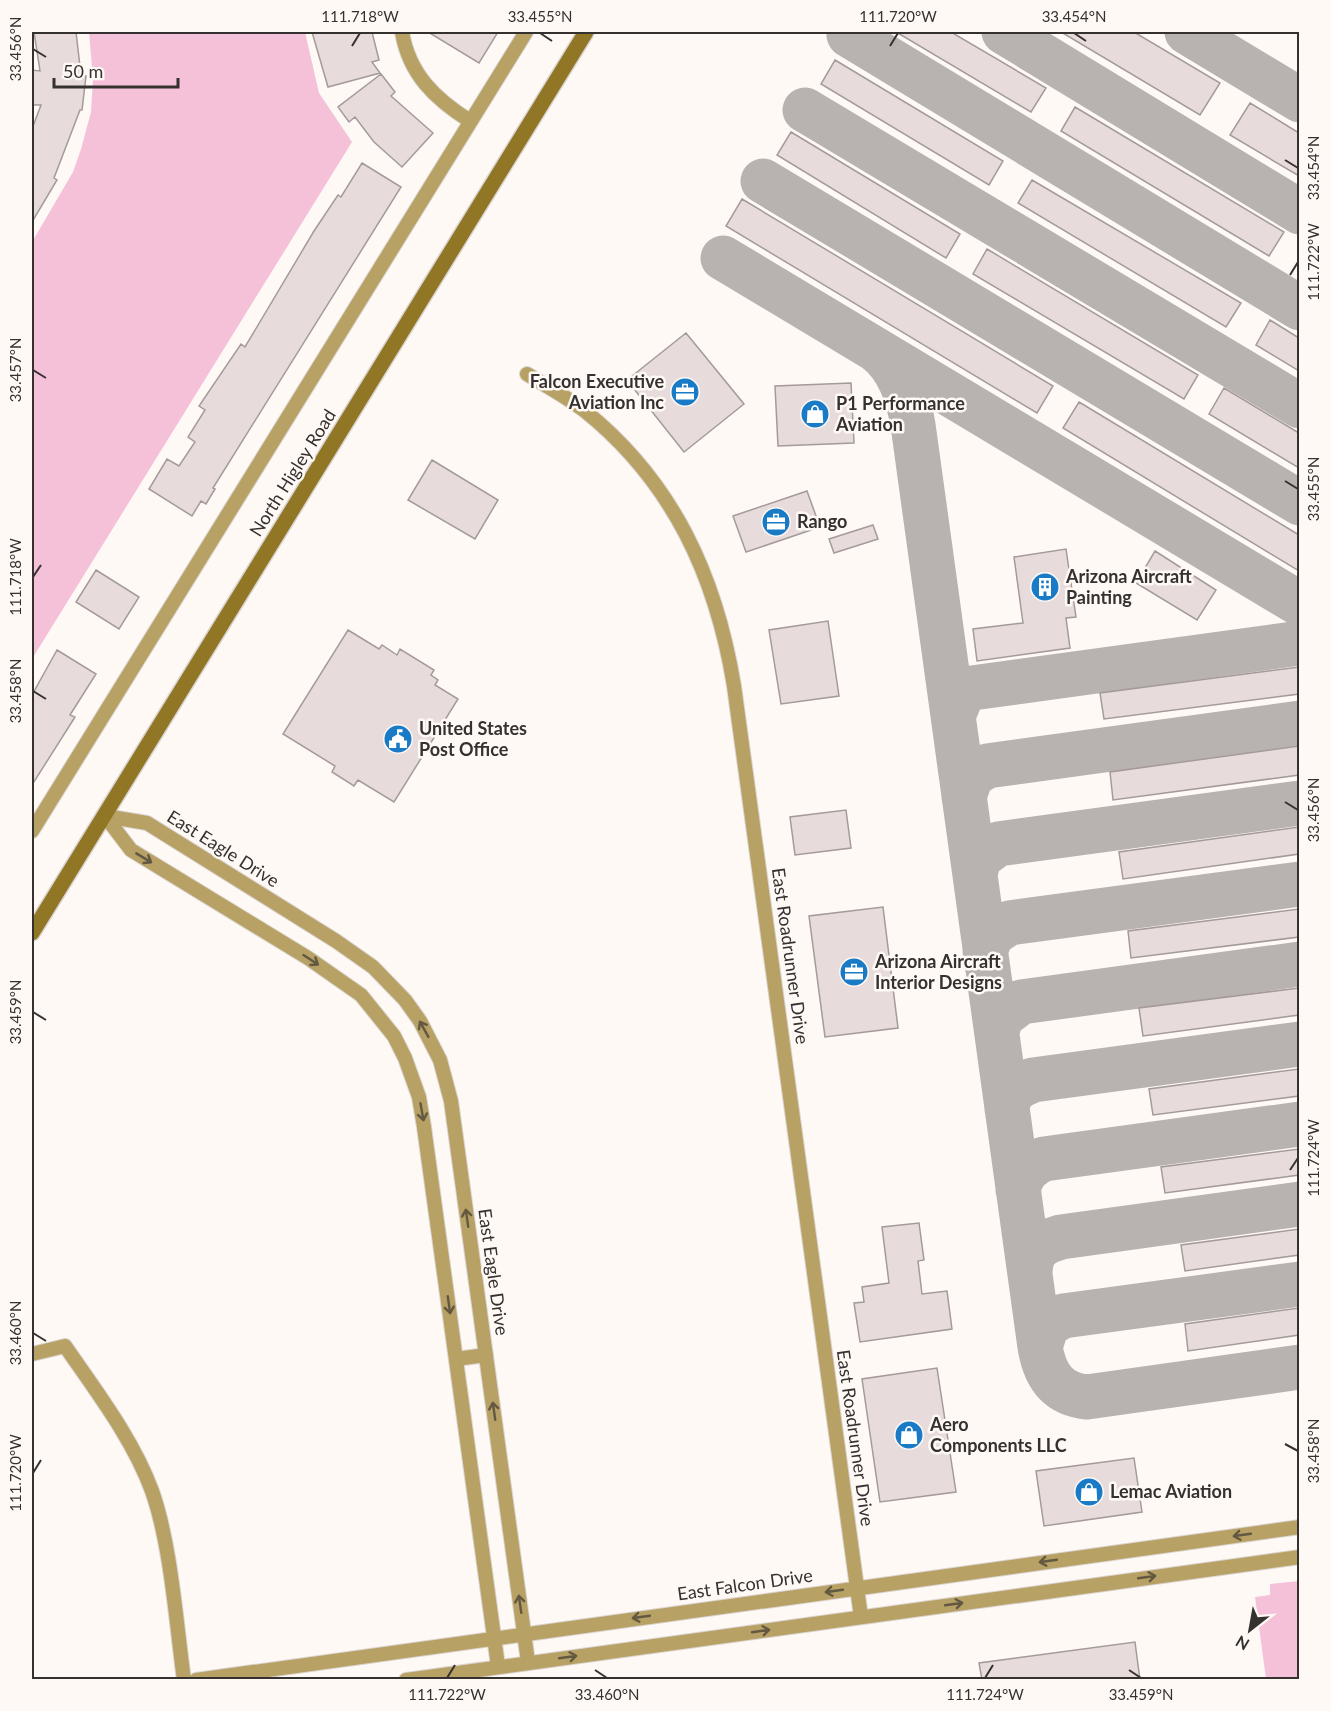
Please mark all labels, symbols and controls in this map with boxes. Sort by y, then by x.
text: 111.718°W [321,7,399,25]
text: 33.455°N [508,7,572,25]
text: 111.720°W [859,7,937,25]
text: 33.454°N [1042,7,1106,25]
text: 33.456°N [6,17,24,81]
scale bar [54,51,178,89]
text: 50 m [63,60,103,82]
text: 33.454°N [1304,136,1322,200]
text: 111.722°W [1304,223,1322,301]
text: 33.457°N [6,338,24,402]
place label: Falcon Executive Aviation Inc [530,370,664,413]
office icon: Falcon Executive Aviation Inc [669,376,701,408]
place label: P1 Performance Aviation [835,392,965,435]
shop icon: P1 Performance Aviation [799,398,831,430]
street label: North Higley Road [244,405,340,540]
text: 33.455°N [1304,457,1322,521]
office icon: Rango [760,506,792,538]
place label: Rango [797,510,847,532]
text: 111.718°W [6,538,24,616]
place label: Arizona Aircraft Painting [1065,565,1192,608]
building icon: Arizona Aircraft Painting [1029,571,1061,603]
text: 33.458°N [6,659,24,723]
place label: United States Post Office [419,717,527,760]
public building icon: United States Post Office [382,723,414,755]
text: 33.456°N [1304,778,1322,842]
street label: East Eagle Drive [163,805,284,891]
one-way arrow [135,853,152,865]
street label: East Roadrunner Drive [768,866,814,1045]
place label: Arizona Aircraft Interior Designs [874,950,1002,993]
one-way arrow [302,954,319,966]
office icon: Arizona Aircraft Interior Designs [838,956,870,988]
text: 33.459°N [6,980,24,1044]
one-way arrow [418,1021,430,1038]
one-way arrow [416,1101,427,1121]
text: 111.724°W [1304,1119,1322,1197]
street label: East Eagle Drive [474,1207,514,1337]
one-way arrow [462,1208,473,1228]
one-way arrow [443,1295,454,1314]
text: 33.460°N [6,1301,24,1365]
street label: East Roadrunner Drive [833,1348,879,1527]
one-way arrow [488,1401,499,1421]
place label: Aero Components LLC [929,1413,1067,1456]
shop icon: Aero Components LLC [893,1419,925,1451]
text: 33.458°N [1304,1419,1322,1483]
text: 111.720°W [6,1434,24,1512]
shop icon: Lemac Aviation [1073,1476,1105,1508]
place label: Lemac Aviation [1110,1480,1232,1502]
one-way arrow [1232,1530,1252,1541]
one-way arrow [1039,1556,1059,1567]
street label: East Falcon Drive [676,1564,814,1604]
one-way arrow [1137,1572,1157,1583]
one-way arrow [825,1585,845,1596]
one-way arrow [514,1595,525,1614]
one-way arrow [944,1598,964,1609]
north arrow [1220,1600,1280,1660]
one-way arrow [632,1612,652,1623]
one-way arrow [751,1625,771,1636]
text: N [1232,1632,1252,1655]
one-way arrow [557,1651,577,1662]
text: 111.722°W [408,1685,486,1703]
text: 33.460°N [575,1685,639,1703]
text: 111.724°W [946,1685,1024,1703]
text: 33.459°N [1109,1685,1173,1703]

